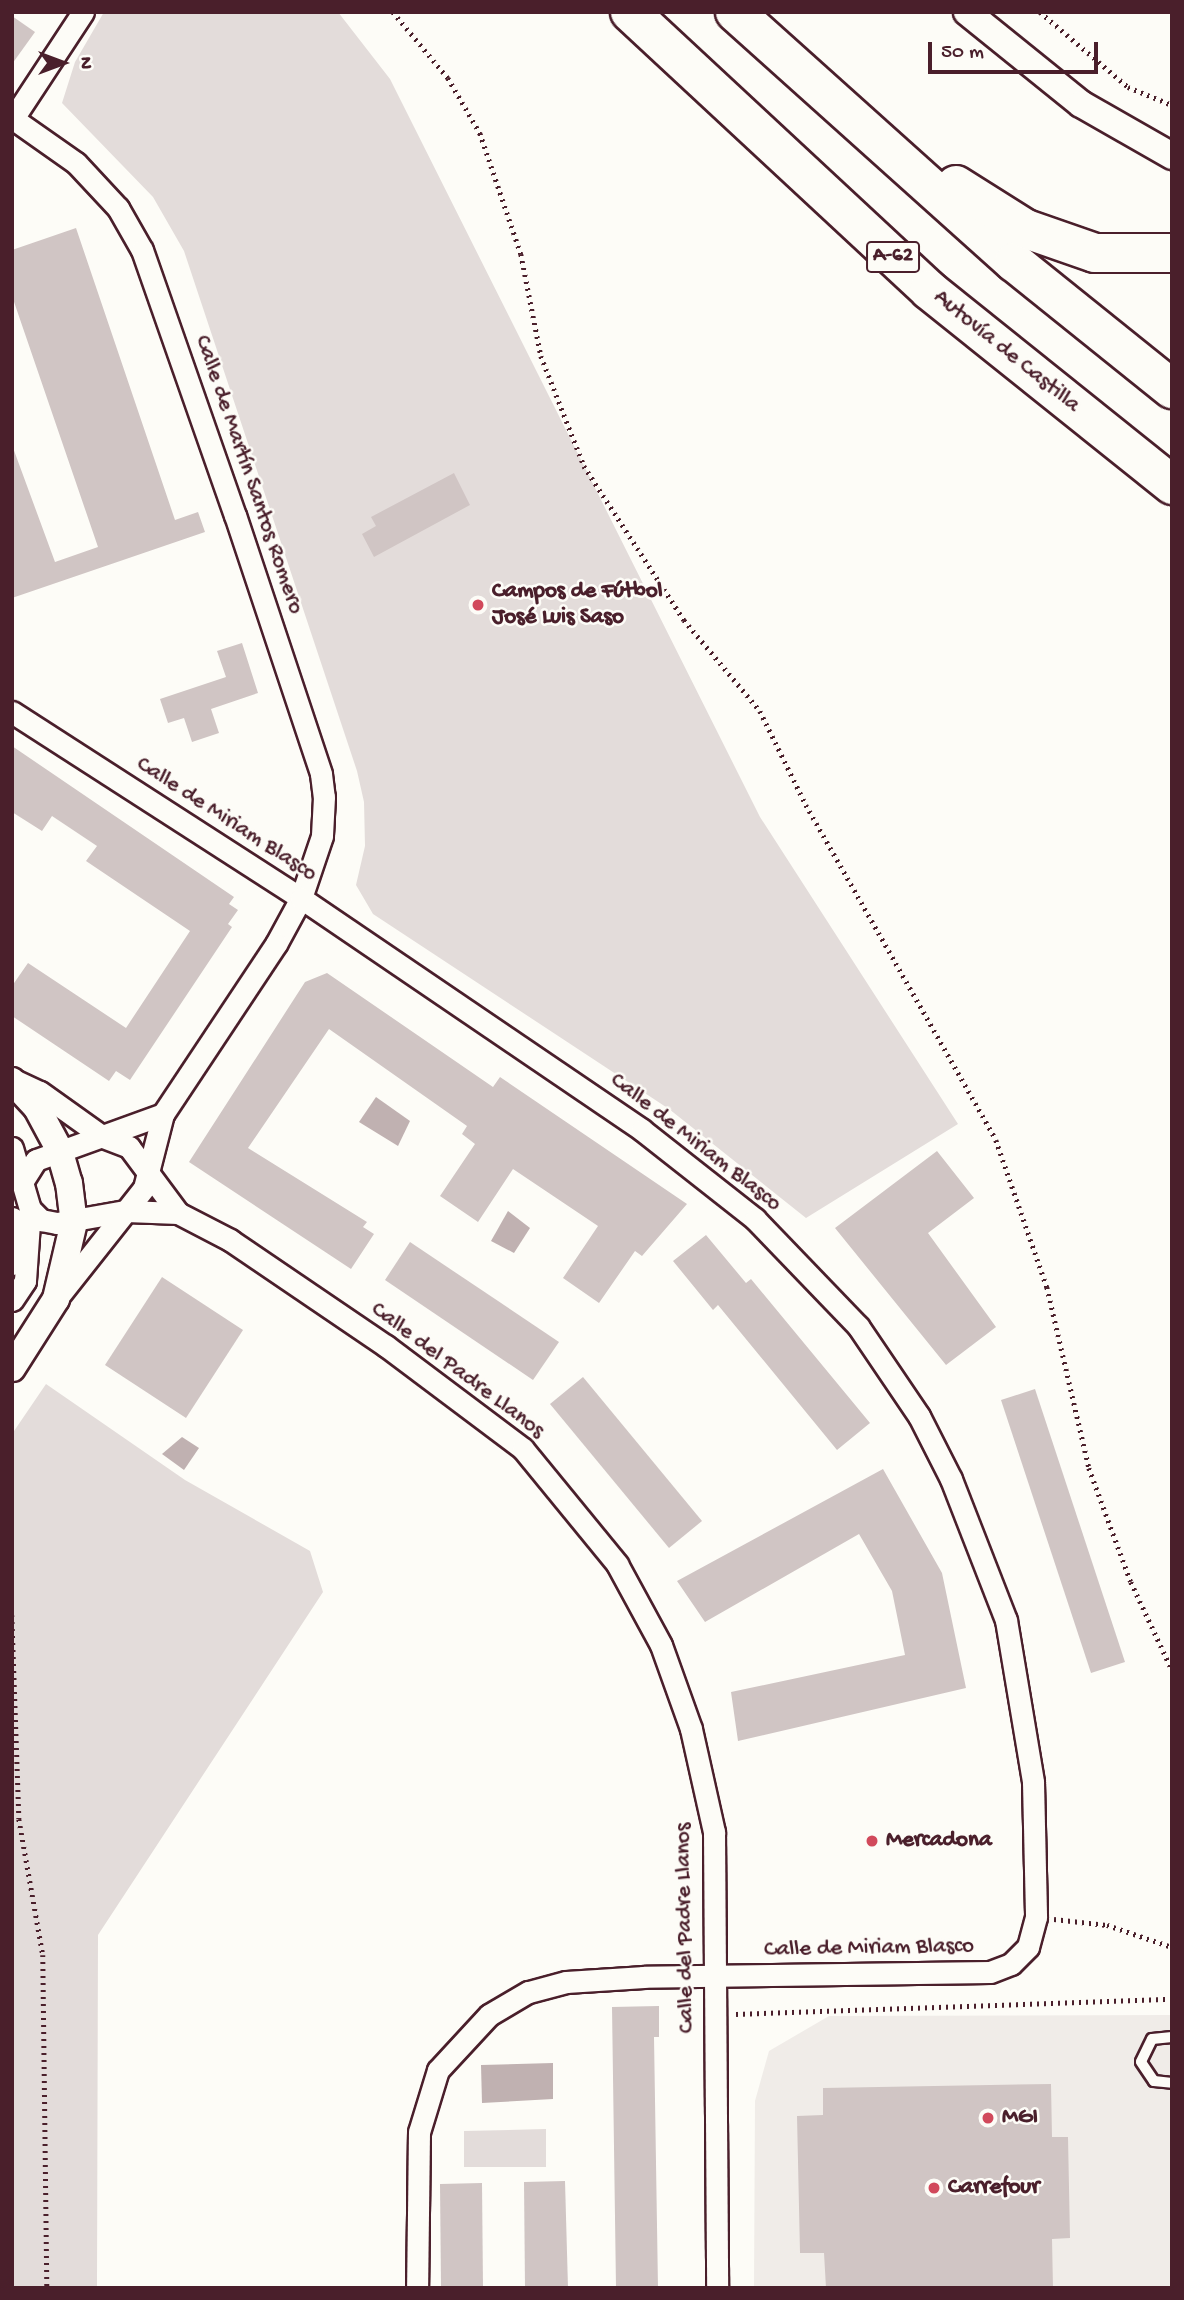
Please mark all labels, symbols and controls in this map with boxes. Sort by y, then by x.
north arrow [28,28,98,98]
scale bar [932,28,1102,72]
text: 50 m [941,41,984,66]
text: N [73,57,96,69]
road number: A-62 [865,240,921,274]
street label: Autovía de Castilla [927,284,1085,420]
street label: Calle de Martín Santos Romero [187,332,309,618]
place label: Campos de Fútbol José Luis Saso [492,578,663,632]
marker: Campos de Fútbol José Luis Saso [470,597,486,613]
street label: Calle de Miriam Blasco [130,751,322,889]
street label: Calle de Miriam Blasco [604,1068,786,1218]
street label: Calle del Padre Llanos [365,1297,549,1445]
street label: Calle del Padre Llanos [670,1823,702,2033]
place label: Mercadona [886,1827,992,1855]
marker: Mercadona [864,1833,880,1849]
street label: Calle de Miriam Blasco [764,1933,974,1965]
place label: MGI [1002,2104,1038,2132]
marker: MGI [980,2110,996,2126]
place label: Carrefour [948,2174,1039,2202]
marker: Carrefour [926,2180,942,2196]

